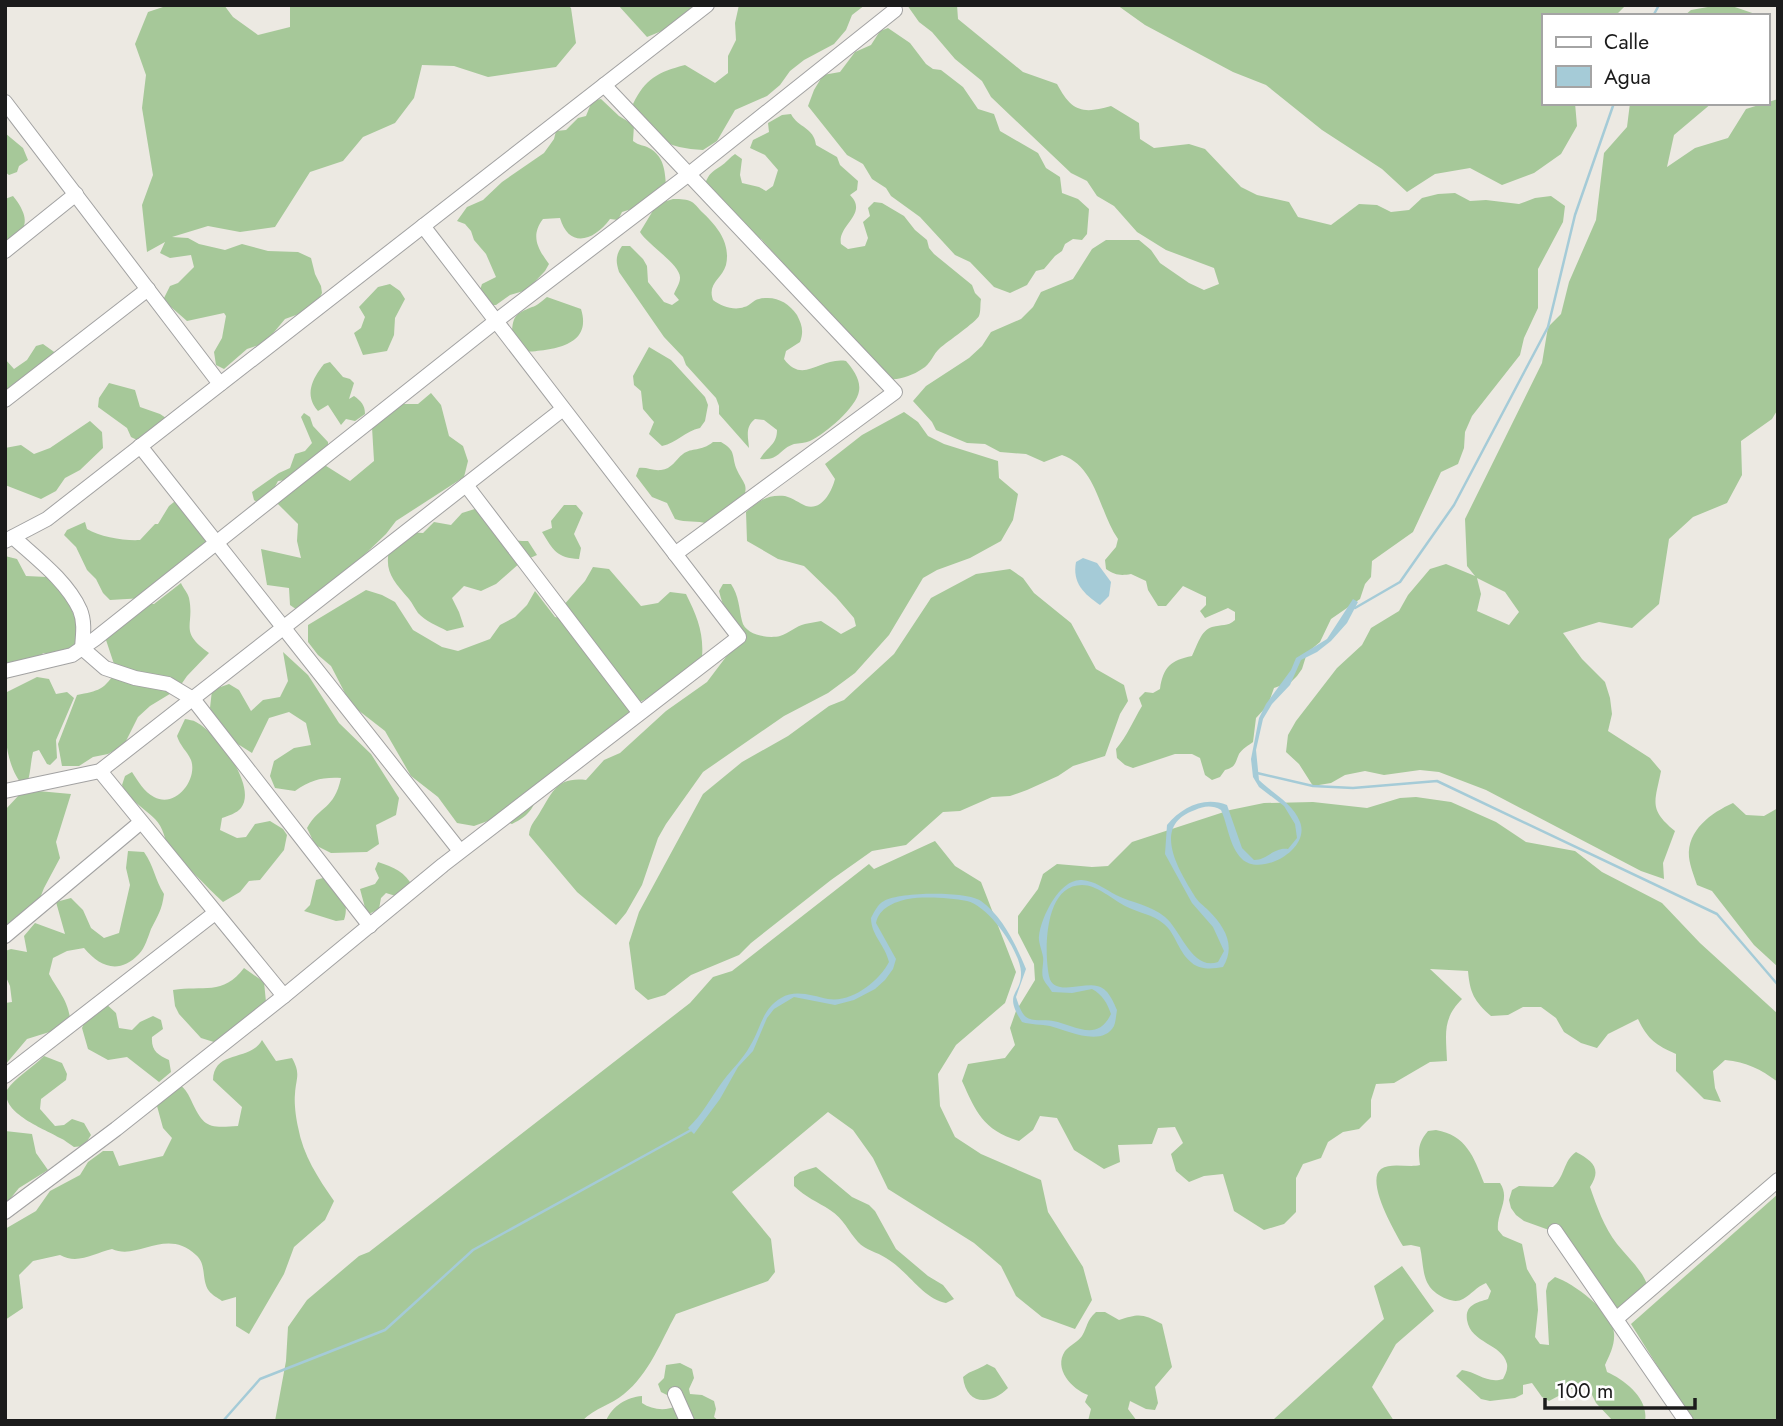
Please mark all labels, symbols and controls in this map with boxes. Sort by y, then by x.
legend [1542,14,1769,105]
text: Calle [1604,27,1649,57]
text: Agua [1604,62,1651,92]
scale bar [1545,1366,1696,1410]
text: 100 m [1556,1376,1613,1406]

